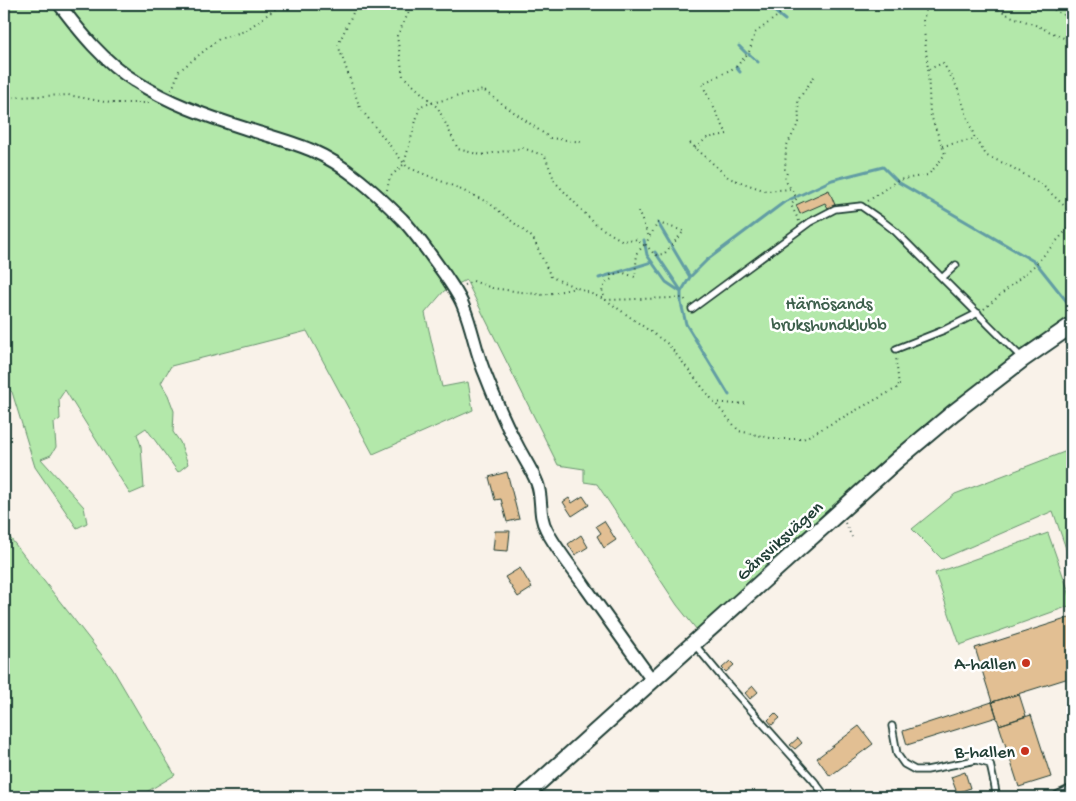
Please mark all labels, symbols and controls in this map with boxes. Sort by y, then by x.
park label: Härnösands brukshundklubb [771,295,887,337]
street label: Gånsviksvägen [733,497,829,586]
place label: A-hallen [954,655,1016,676]
marker: A-hallen [1020,657,1032,669]
place label: B-hallen [954,743,1015,764]
marker: B-hallen [1019,745,1031,757]

